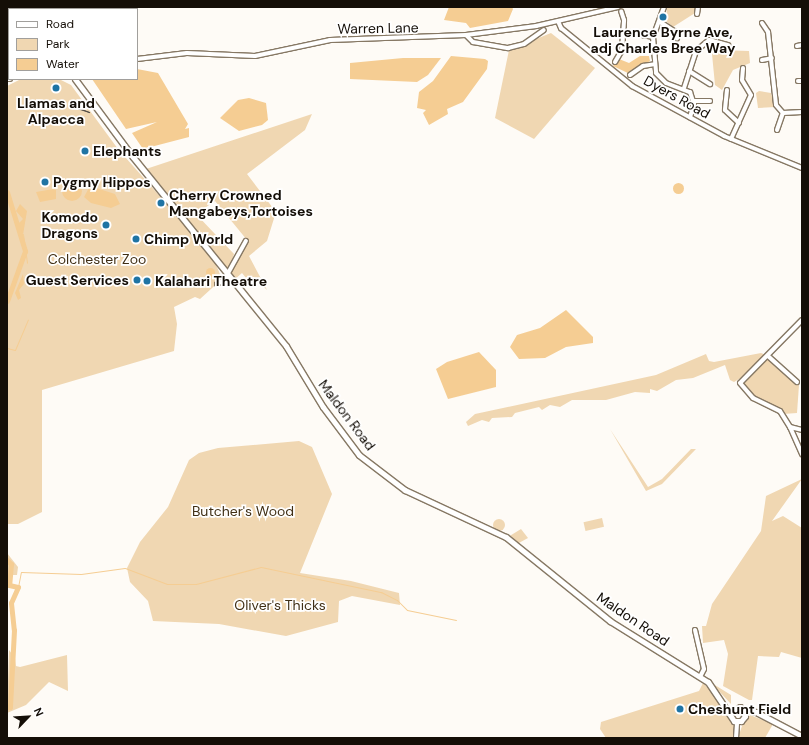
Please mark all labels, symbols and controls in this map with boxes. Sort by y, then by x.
legend [8,8,138,80]
marker: Laurence Byrne Ave, adj Charles Bree Way [658,12,668,22]
text: Road [46,16,74,32]
street label: Warren Lane [337,19,419,37]
place label: Laurence Byrne Ave, adj Charles Bree Way [591,24,735,56]
text: Park [46,36,70,52]
text: Water [46,56,79,72]
street label: Dyers Road [641,72,713,122]
marker: Llamas and Alpacca [51,83,61,93]
place label: Llamas and Alpacca [17,95,95,128]
place label: Elephants [93,143,162,159]
marker: Elephants [80,146,90,156]
place label: Pygmy Hippos [53,174,151,190]
marker: Pygmy Hippos [40,177,50,187]
place label: Cherry Crowned Mangabeys,Tortoises [169,187,313,220]
marker: Cherry Crowned Mangabeys,Tortoises [156,198,166,208]
place label: Komodo Dragons [41,209,98,242]
marker: Komodo Dragons [101,220,111,230]
place label: Chimp World [144,231,233,247]
marker: Chimp World [131,234,141,244]
park label: Colchester Zoo [48,251,146,267]
place label: Guest Services [26,272,129,288]
place label: Kalahari Theatre [155,273,267,289]
marker: Guest Services [132,275,142,285]
marker: Kalahari Theatre [142,276,152,286]
street label: Maldon Road [315,376,379,454]
park label: Butcher's Wood [192,503,294,519]
street label: Maldon Road [594,589,672,649]
park label: Oliver's Thicks [234,597,326,613]
north arrow [8,697,48,737]
place label: Cheshunt Field [688,701,791,717]
marker: Cheshunt Field [675,704,685,714]
text: N [31,705,47,719]

